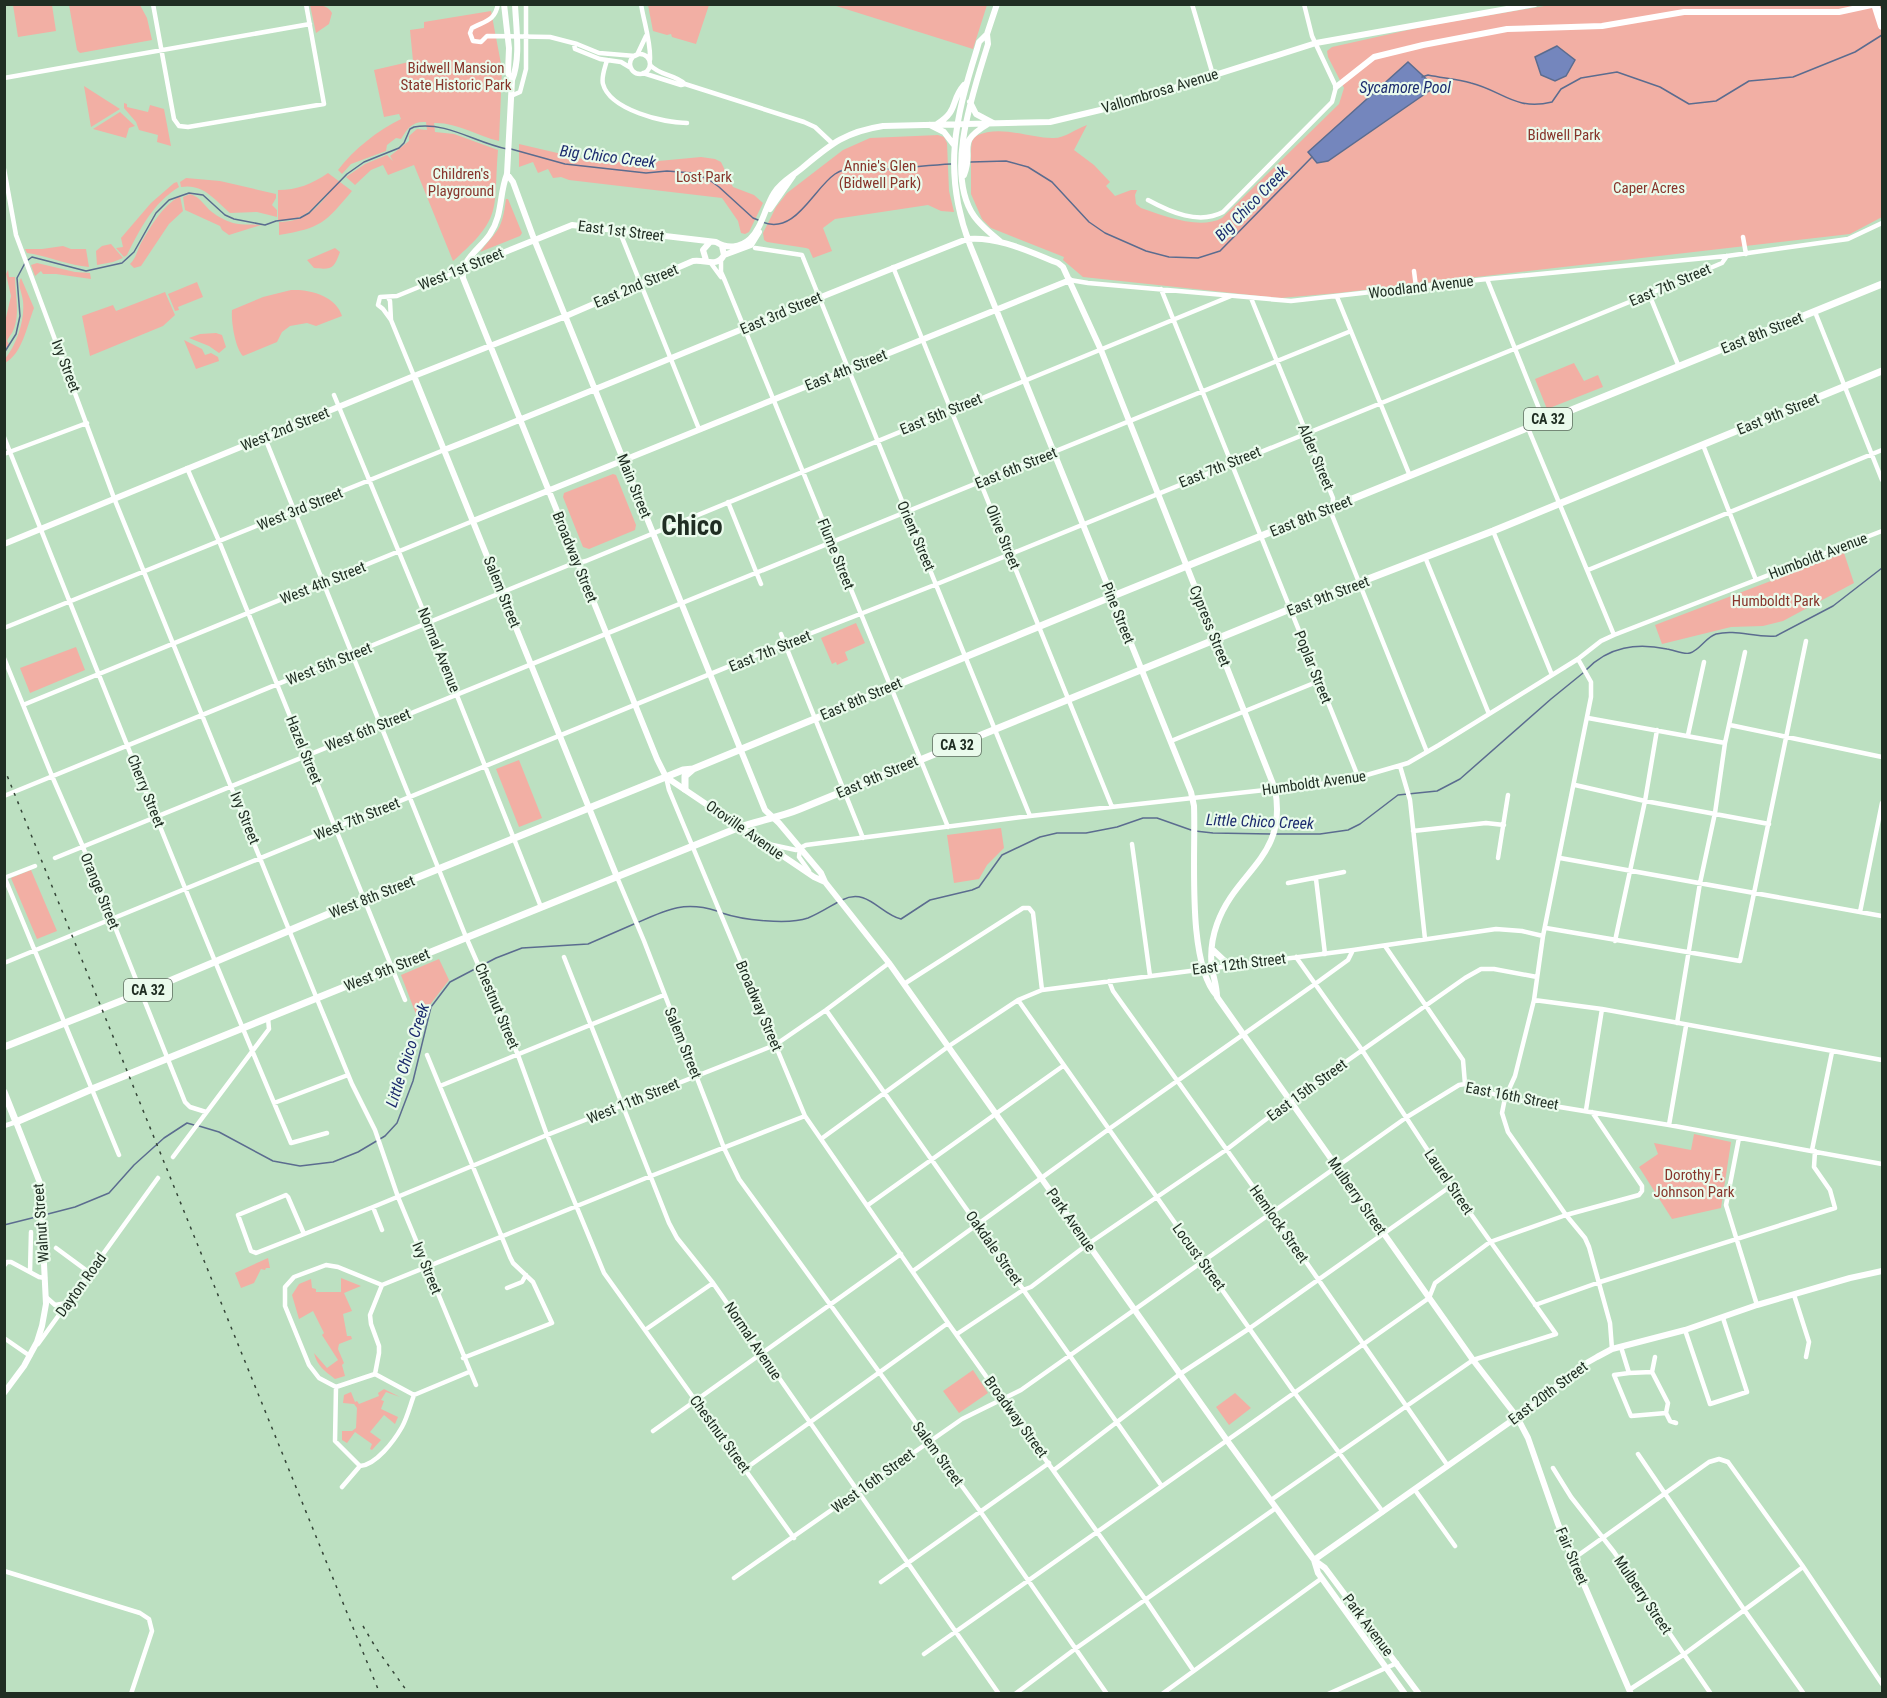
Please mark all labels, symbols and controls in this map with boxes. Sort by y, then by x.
park label: Bidwell Mansion State Historic Park [401,59,512,94]
street label: Vallombrosa Avenue [1100,65,1220,117]
water label: Sycamore Pool [1359,78,1451,97]
park label: Bidwell Park [1528,126,1601,144]
water label: Big Chico Creek [559,141,658,172]
park label: Annie's Glen (Bidwell Park) [839,157,921,192]
water label: Big Chico Creek [1211,161,1292,245]
park label: Children's Playground [428,165,494,200]
park label: Lost Park [676,168,732,186]
park label: Caper Acres [1613,179,1685,197]
street label: East 1st Street [577,217,665,245]
street label: West 1st Street [416,244,506,294]
street label: East 2nd Street [591,260,681,312]
street label: East 7th Street [1626,260,1714,310]
street label: Woodland Avenue [1367,272,1475,302]
street label: East 3rd Street [737,288,825,338]
street label: East 8th Street [1718,308,1806,358]
street label: Ivy Street [48,337,84,395]
street label: East 4th Street [802,345,890,395]
street label: East 5th Street [897,389,985,439]
street label: East 9th Street [1734,389,1822,439]
street label: West 2nd Street [238,403,332,455]
road number: CA 32 [1524,408,1572,430]
street label: Alder Street [1294,421,1338,493]
street label: East 7th Street [1176,442,1264,492]
street label: East 6th Street [972,443,1060,493]
street label: Main Street [613,451,655,521]
street label: West 3rd Street [255,484,345,534]
street label: East 8th Street [1267,491,1355,541]
street label: Orient Street [893,498,939,574]
street label: Olive Street [982,502,1024,572]
street label: Broadway Street [549,509,601,605]
district label: Chico [661,510,723,542]
street label: Flume Street [814,516,858,592]
street label: Humboldt Avenue [1766,529,1870,583]
street label: Salem Street [480,554,524,630]
street label: West 4th Street [278,558,368,608]
street label: East 9th Street [1284,572,1372,620]
street label: Pine Street [1098,580,1138,646]
street label: Cypress Street [1186,583,1234,669]
park label: Humboldt Park [1732,592,1820,610]
street label: Normal Avenue [414,605,464,695]
street label: East 7th Street [726,626,814,676]
street label: Poplar Street [1290,628,1336,706]
street label: West 5th Street [284,639,374,689]
street label: East 8th Street [817,674,905,724]
street label: West 6th Street [323,705,413,755]
street label: Hazel Street [282,713,326,787]
road number: CA 32 [933,734,981,756]
street label: Cherry Street [123,752,169,830]
street label: East 9th Street [833,752,921,802]
street label: Humboldt Avenue [1261,767,1367,799]
street label: Ivy Street [226,789,264,847]
street label: West 7th Street [312,794,402,844]
street label: Oroville Avenue [702,796,788,864]
water label: Little Chico Creek [1206,810,1315,833]
street label: Orange Street [77,850,123,932]
street label: West 8th Street [327,872,417,922]
street label: West 9th Street [342,945,432,995]
street label: East 12th Street [1191,949,1287,979]
street label: Broadway Street [732,958,786,1054]
street label: Chestnut Street [471,960,523,1052]
road number: CA 32 [124,979,172,1001]
water label: Little Chico Creek [382,1000,434,1109]
street label: Salem Street [661,1005,705,1081]
street label: East 15th Street [1264,1055,1350,1125]
street label: West 11th Street [584,1074,682,1128]
street label: East 16th Street [1464,1078,1560,1114]
street label: Laurel Street [1421,1146,1477,1218]
street label: Mulberry Street [1324,1154,1390,1238]
park label: Dorothy F. Johnson Park [1653,1166,1735,1201]
street label: Hemlock Street [1246,1182,1312,1266]
street label: Walnut Street [29,1183,53,1263]
street label: Park Avenue [1043,1185,1099,1255]
street label: Oakdale Street [962,1207,1026,1289]
street label: Locust Street [1169,1220,1229,1294]
street label: Ivy Street [408,1239,446,1297]
street label: Dayton Road [52,1250,110,1320]
street label: Normal Avenue [720,1299,786,1383]
street label: East 20th Street [1505,1357,1591,1429]
street label: Broadway Street [980,1373,1052,1461]
street label: Chestnut Street [686,1392,754,1476]
street label: Salem Street [909,1418,967,1490]
street label: West 16th Street [828,1445,918,1517]
street label: Fair Street [1552,1525,1592,1587]
street label: Mulberry Street [1610,1552,1676,1638]
street label: Park Avenue [1339,1590,1397,1660]

